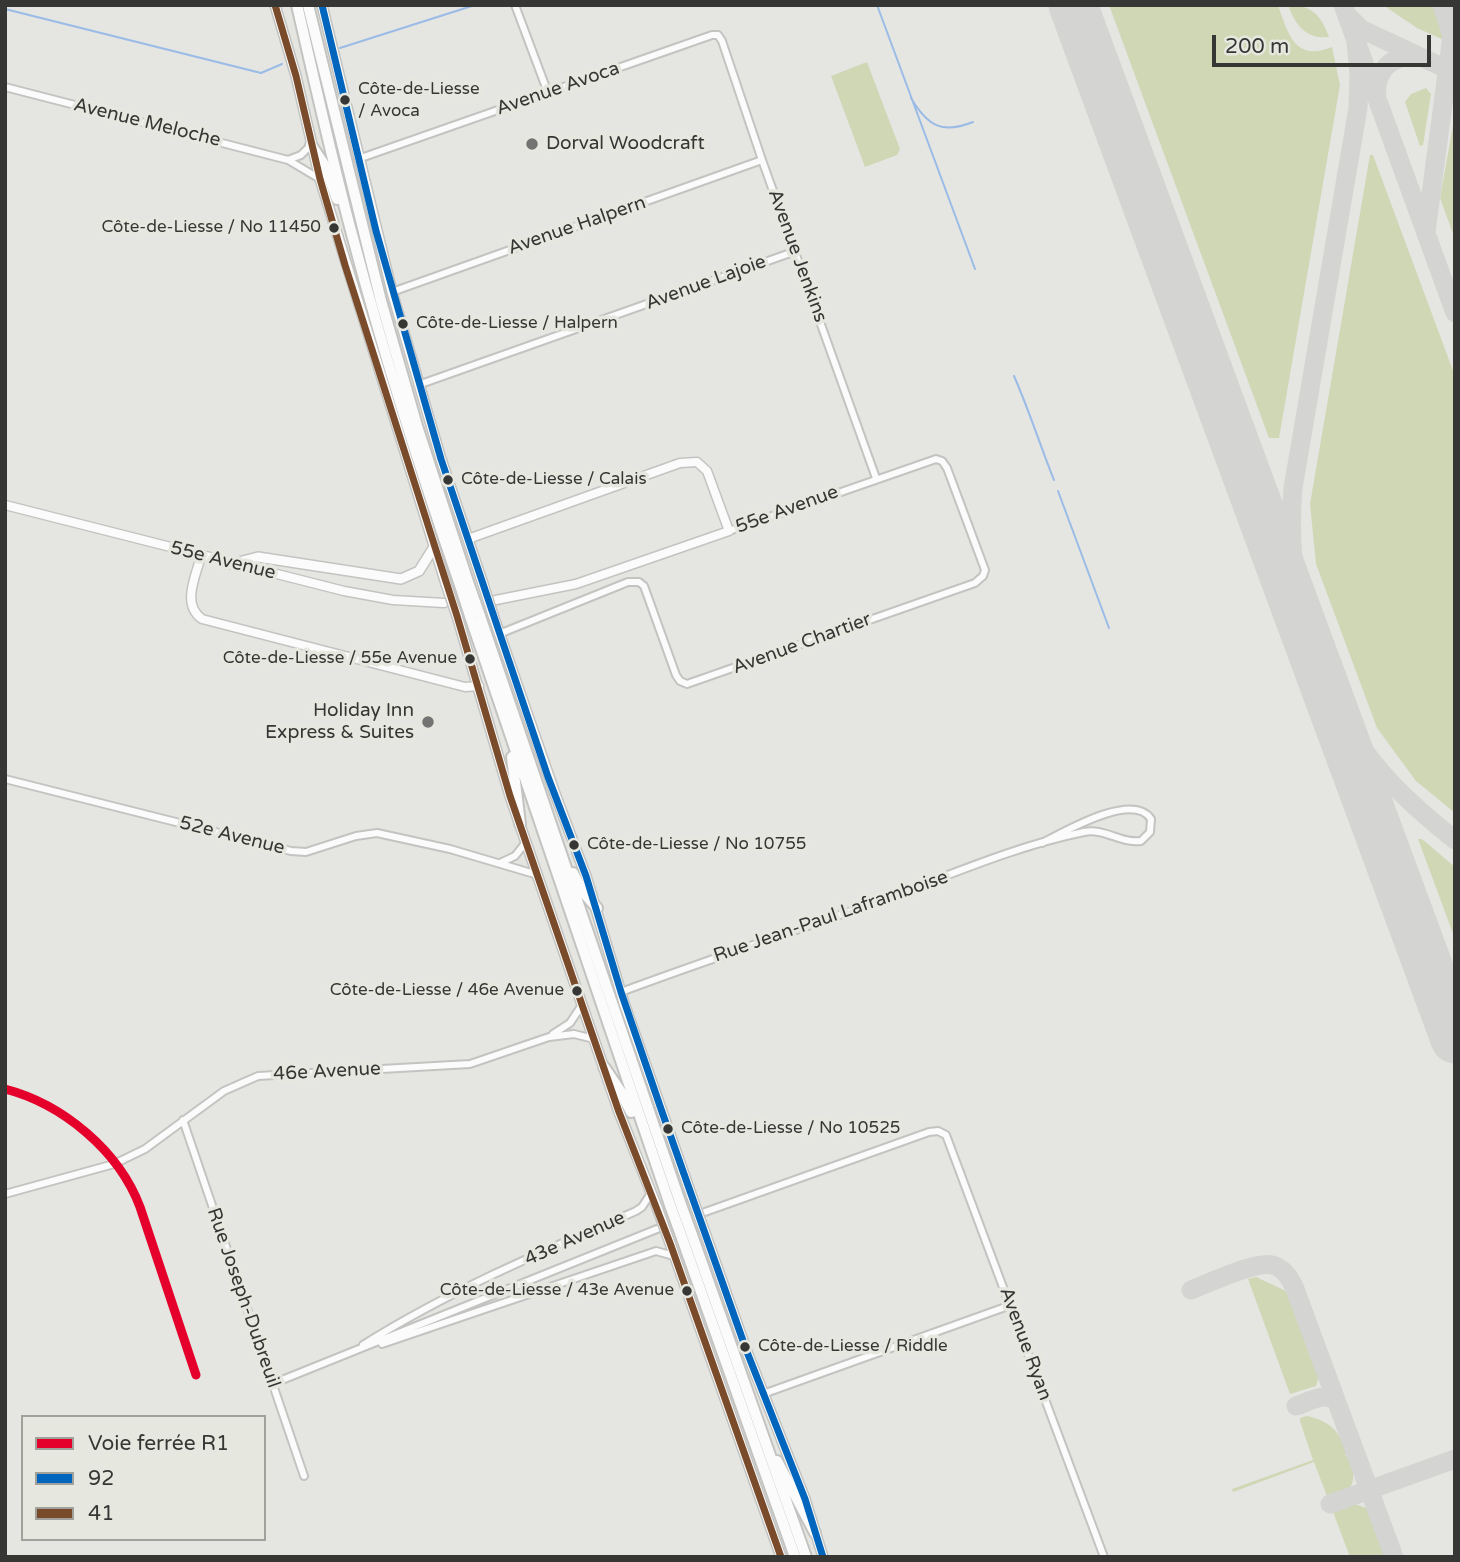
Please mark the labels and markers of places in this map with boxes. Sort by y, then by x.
place label: Côte-de-Liesse / Avoca [358,80,480,120]
marker: Côte-de-Liesse / Avoca [338,93,352,107]
place label: Dorval Woodcraft [546,133,705,155]
marker: Dorval Woodcraft [524,136,540,152]
place label: Côte-de-Liesse / No 11450 [101,218,321,238]
marker: Côte-de-Liesse / No 11450 [327,221,341,235]
place label: Côte-de-Liesse / Halpern [416,314,618,334]
marker: Côte-de-Liesse / Halpern [396,317,410,331]
place label: Côte-de-Liesse / Calais [461,470,647,490]
marker: Côte-de-Liesse / Calais [441,473,455,487]
place label: Côte-de-Liesse / 55e Avenue [223,649,457,669]
marker: Côte-de-Liesse / 55e Avenue [463,652,477,666]
place label: Holiday Inn Express & Suites [265,700,414,744]
marker: Holiday Inn Express & Suites [420,714,436,730]
place label: Côte-de-Liesse / No 10755 [587,835,807,855]
marker: Côte-de-Liesse / No 10755 [567,838,581,852]
place label: Côte-de-Liesse / 46e Avenue [330,981,564,1001]
marker: Côte-de-Liesse / 46e Avenue [570,984,584,998]
place label: Côte-de-Liesse / No 10525 [681,1119,901,1139]
marker: Côte-de-Liesse / No 10525 [661,1122,675,1136]
place label: Côte-de-Liesse / 43e Avenue [440,1281,674,1301]
marker: Côte-de-Liesse / 43e Avenue [680,1284,694,1298]
place label: Côte-de-Liesse / Riddle [758,1337,948,1357]
marker: Côte-de-Liesse / Riddle [738,1340,752,1354]

